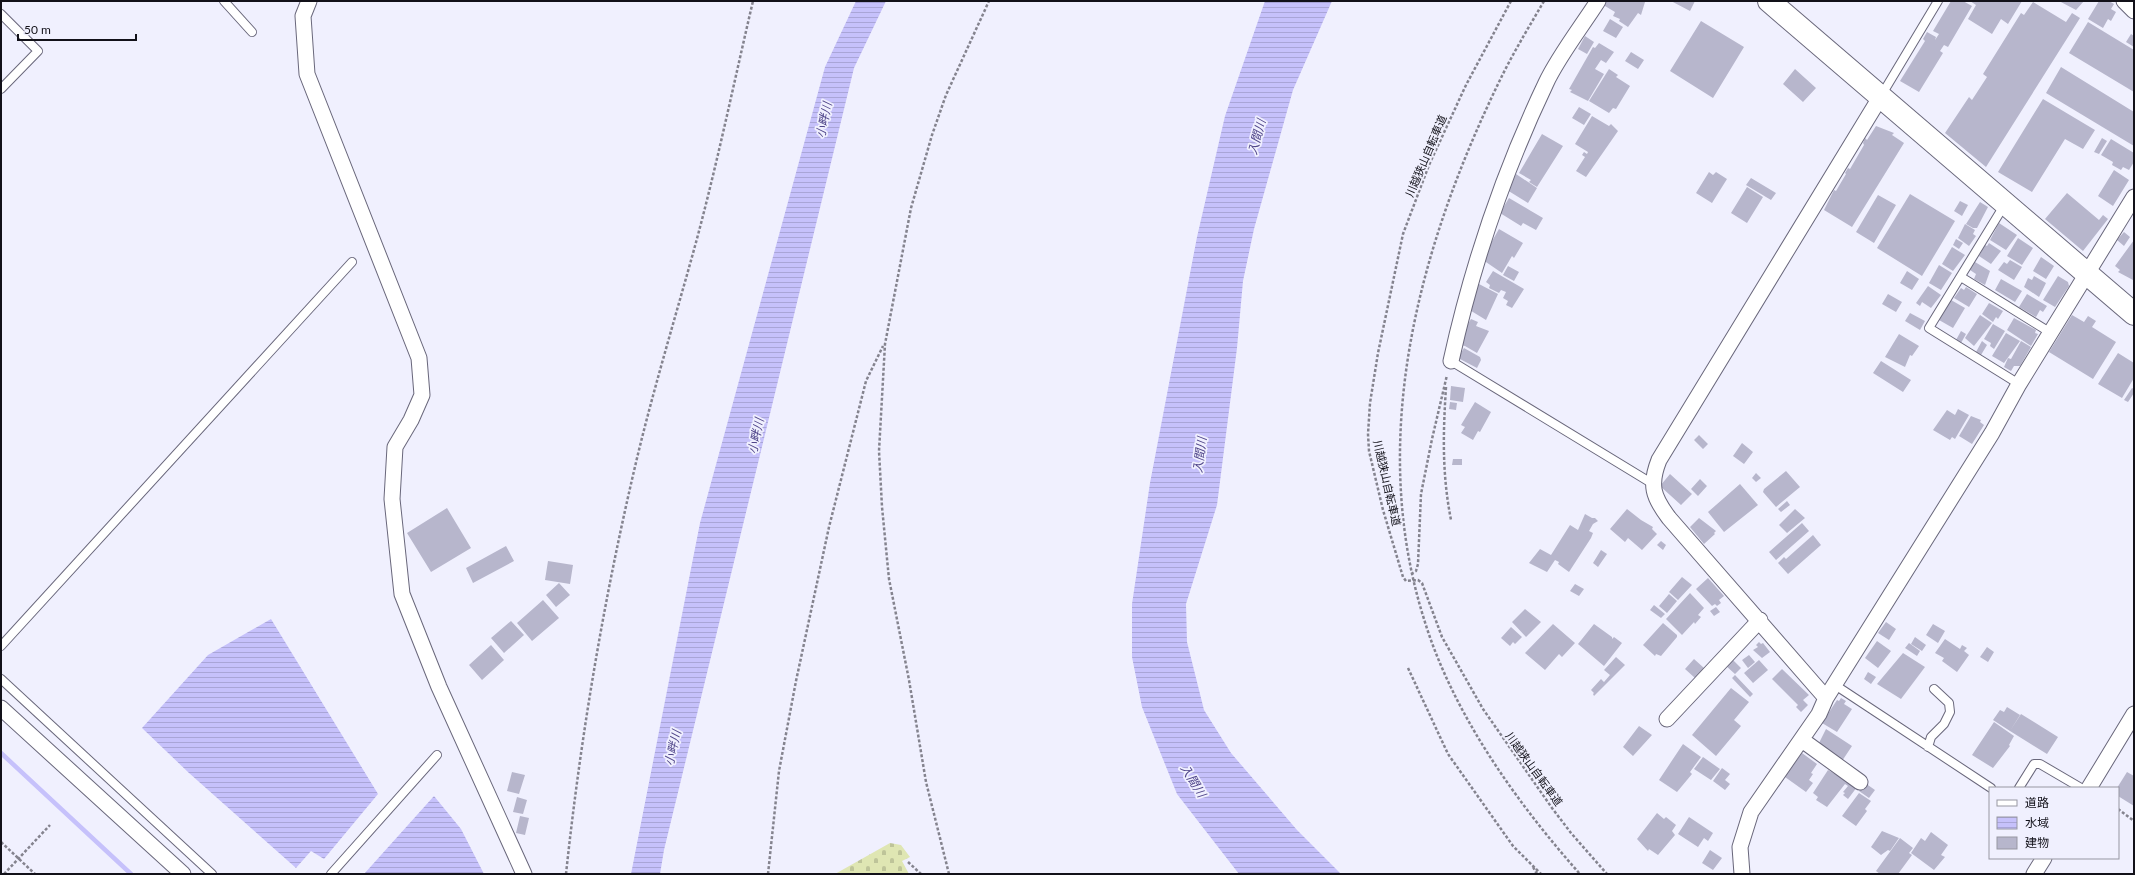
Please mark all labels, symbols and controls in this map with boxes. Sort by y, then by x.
scale bar [18,16,136,42]
text: 50 m [24,22,51,37]
water label: 小畔川 [812,99,835,139]
street label: 川越狭山自転車道 [1402,113,1449,199]
water label: 入間川 [1245,116,1269,156]
water label: 小畔川 [744,415,767,455]
water label: 入間川 [1190,434,1209,474]
street label: 川越狭山自転車道 [1371,439,1404,527]
water label: 小畔川 [661,727,684,767]
street label: 川越狭山自転車道 [1503,729,1566,808]
water label: 入間川 [1178,761,1210,802]
legend [1989,787,2119,859]
text: 道路 [2025,795,2049,810]
text: 水域 [2025,815,2049,830]
text: 建物 [2025,835,2049,850]

